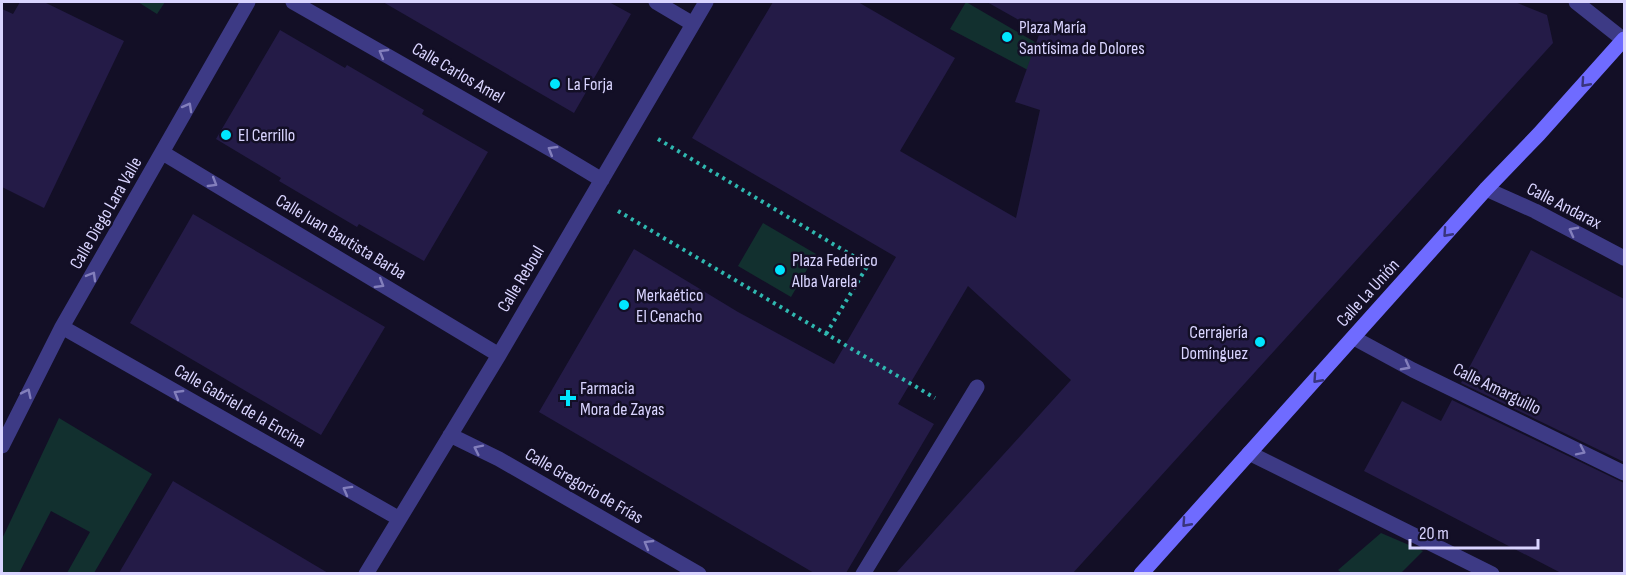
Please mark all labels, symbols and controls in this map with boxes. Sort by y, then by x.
place label: Plaza María Santísima de Dolores [1019,17,1145,59]
marker: Plaza María Santísima de Dolores [1000,30,1014,44]
street label: Calle Carlos Amel [408,38,508,108]
one-way arrow [379,49,389,60]
place label: La Forja [567,74,613,95]
one-way arrow [1581,76,1592,87]
marker: La Forja [548,77,562,91]
one-way arrow [181,103,193,113]
place label: El Cerrillo [238,125,295,146]
marker: El Cerrillo [219,128,233,142]
one-way arrow [548,146,558,157]
street label: Calle Diego Lara Valle [65,153,147,273]
one-way arrow [207,176,217,187]
street label: Calle Andarax [1523,178,1605,234]
street label: Calle Juan Bautista Barba [272,190,410,284]
one-way arrow [1443,226,1454,237]
one-way arrow [1568,227,1579,238]
street label: Calle Reboul [493,242,549,316]
place label: Plaza Federico Alba Varela [791,250,878,292]
street label: Calle La Unión [1332,255,1404,331]
marker: Plaza Federico Alba Varela [773,263,787,277]
one-way arrow [84,272,96,283]
one-way arrow [374,276,384,288]
place label: Merkaético El Cenacho [636,285,704,327]
marker: Merkaético El Cenacho [617,298,631,312]
place label: Cerrajería Domínguez [1181,322,1249,364]
marker: Cerrajería Domínguez [1253,335,1267,349]
one-way arrow [1399,359,1410,370]
street label: Calle Amarguillo [1449,359,1545,419]
street label: Calle Gabriel de la Encina [170,360,310,452]
one-way arrow [1313,372,1324,382]
place label: Farmacia Mora de Zayas [580,378,665,420]
one-way arrow [20,389,32,400]
one-way arrow [173,389,184,401]
marker: Farmacia Mora de Zayas [561,391,575,405]
street label: Calle Gregorio de Frías [521,444,647,528]
one-way arrow [1574,444,1585,456]
one-way arrow [473,445,484,456]
one-way arrow [343,486,353,497]
scale bar [1410,512,1538,550]
one-way arrow [1182,516,1193,527]
text: 20 m [1419,523,1449,544]
one-way arrow [644,540,654,552]

